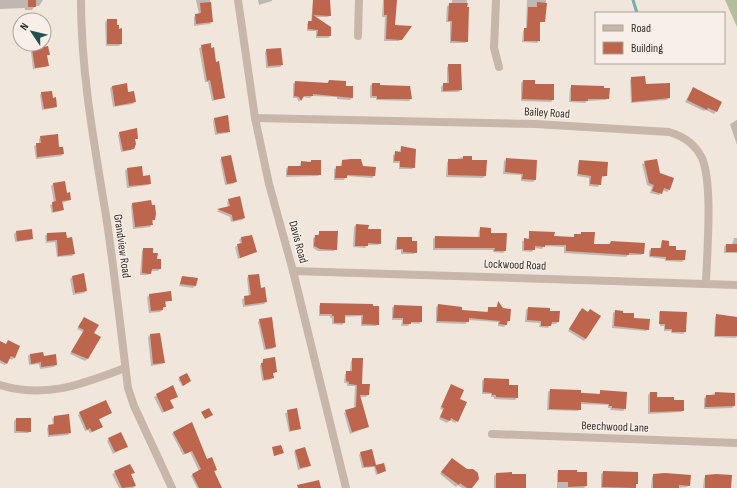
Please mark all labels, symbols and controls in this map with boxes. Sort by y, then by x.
north arrow [12,12,52,52]
legend [595,12,725,64]
text: N [17,20,31,33]
text: Road [631,21,651,36]
text: Building [631,41,663,56]
street label: Bailey Road [524,104,570,122]
street label: Grandview Road [110,213,134,279]
street label: Davis Road [285,219,311,265]
street label: Lockwood Road [484,256,546,274]
street label: Beechwood Lane [581,418,649,436]

